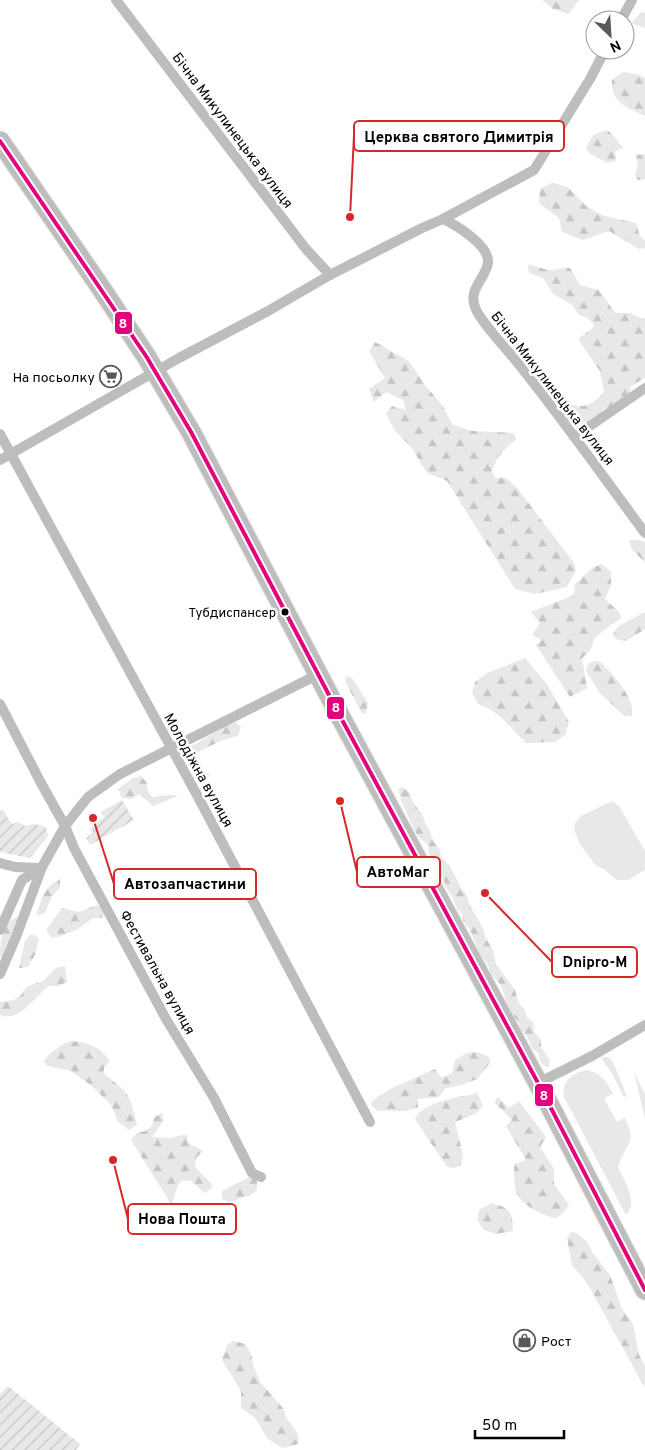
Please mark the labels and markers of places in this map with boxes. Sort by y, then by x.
callout: Церква святого Димитрія [354,121,564,151]
supermarket icon: На посьолку [99,365,123,389]
place label: На посьолку [12,370,95,387]
place label: Тубдиспансер [188,606,276,622]
marker: Тубдиспансер [280,607,290,617]
callout: АвтоМаг [357,857,440,887]
callout: Автозапчастини [114,869,256,899]
callout: Dnipro-M [552,947,637,977]
callout: Нова Пошта [128,1204,236,1234]
shop icon: Рост [513,1329,537,1353]
place label: Рост [541,1334,571,1351]

